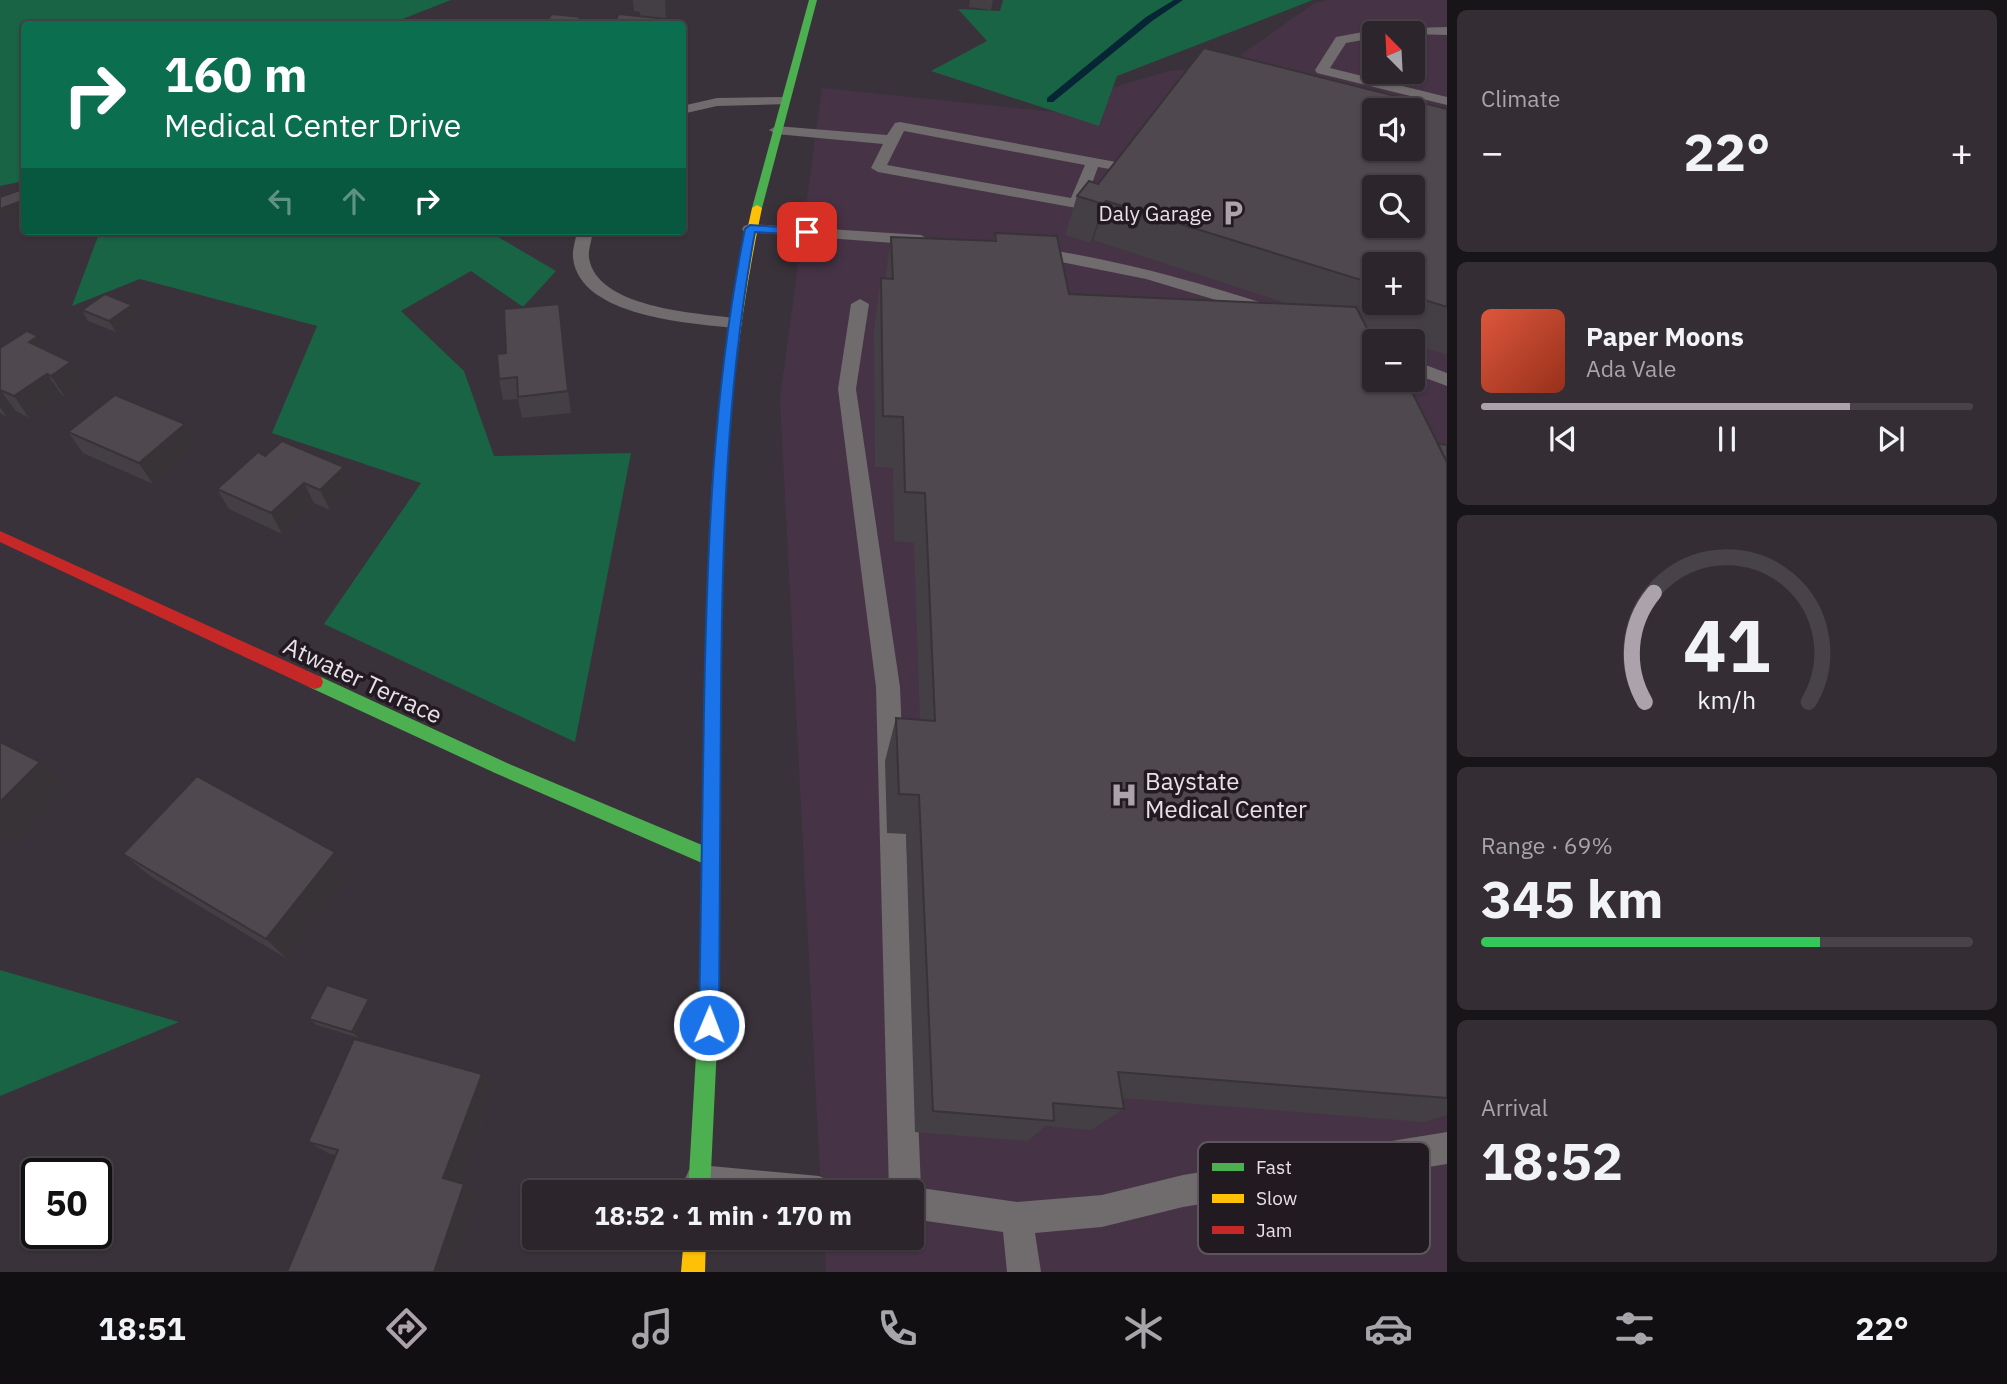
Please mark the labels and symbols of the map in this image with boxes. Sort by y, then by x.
north arrow [1362,21,1424,84]
parking icon: Daly Garage [1218,198,1248,228]
place label: Daly Garage [1099,199,1212,227]
pin [777,202,837,262]
street label: Atwater Terrace [279,629,447,731]
place label: Baystate Medical Center [1145,765,1307,825]
hospital icon: Baystate Medical Center [1109,780,1139,810]
position arrow [672,988,746,1062]
legend [1198,1142,1430,1254]
text: Fast [1256,1155,1292,1179]
speed limit sign: 50 [21,1158,112,1249]
text: Slow [1256,1186,1297,1210]
text: Jam [1256,1218,1292,1242]

